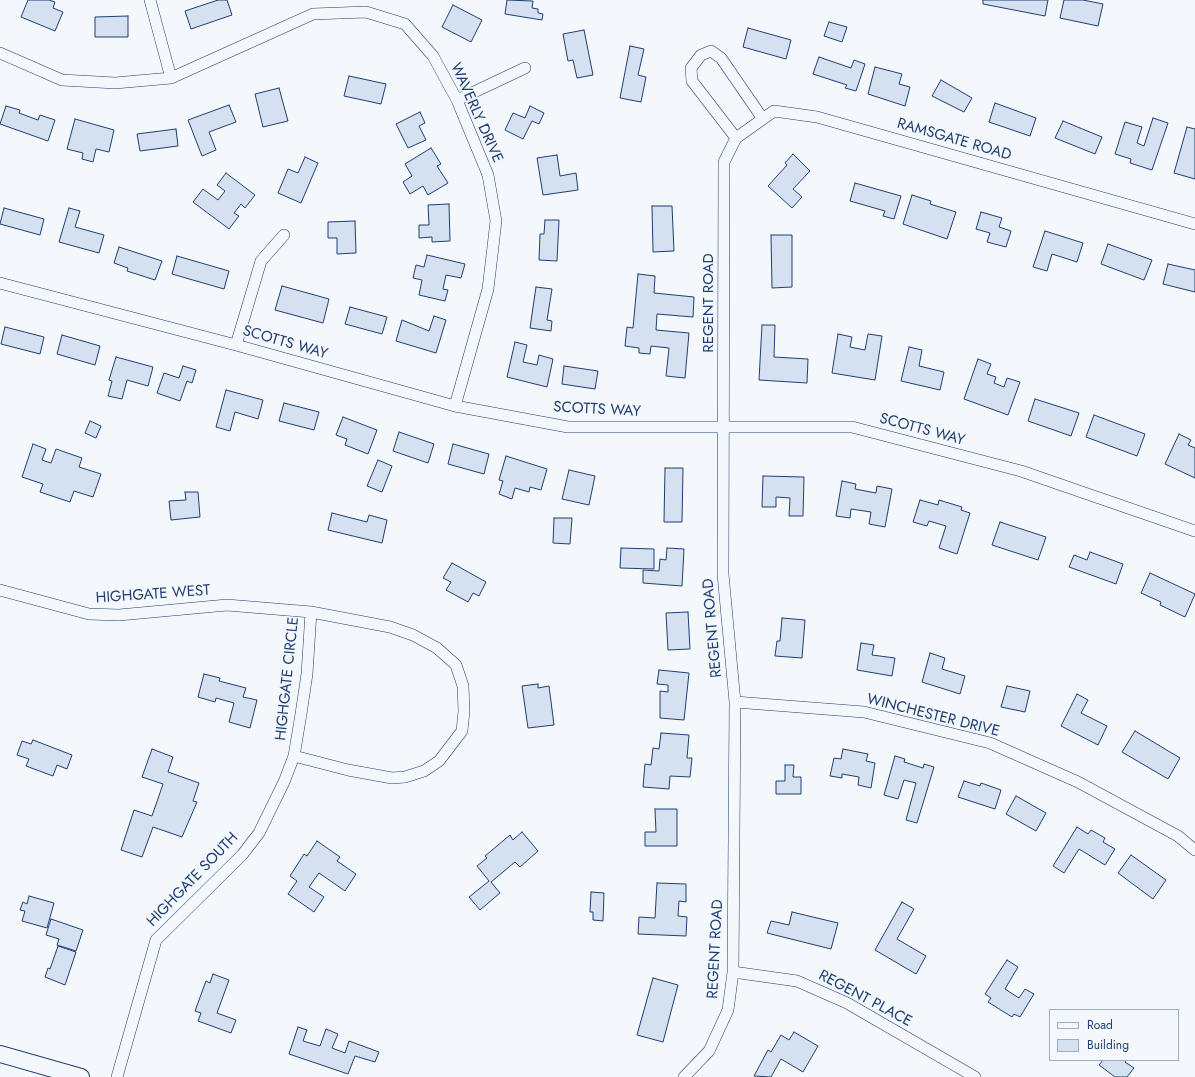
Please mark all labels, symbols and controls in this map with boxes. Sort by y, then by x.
street label: WAVERLY DRIVE [446,60,506,166]
street label: RAMSGATE ROAD [895,115,1013,165]
street label: REGENT ROAD [700,253,718,353]
street label: SCOTTS WAY [240,322,330,364]
street label: SCOTTS WAY [553,399,641,421]
street label: SCOTTS WAY [877,410,967,450]
street label: REGENT ROAD [700,578,726,678]
street label: HIGHGATE WEST [95,582,211,608]
street label: HIGHGATE CIRCLE [273,616,303,742]
street label: WINCHESTER DRIVE [865,691,1001,741]
street label: HIGHGATE SOUTH [144,829,242,931]
street label: REGENT ROAD [704,899,728,999]
street label: REGENT PLACE [815,967,915,1031]
legend [1049,1009,1179,1061]
text: Road [1087,1016,1113,1034]
text: Building [1087,1036,1129,1054]

